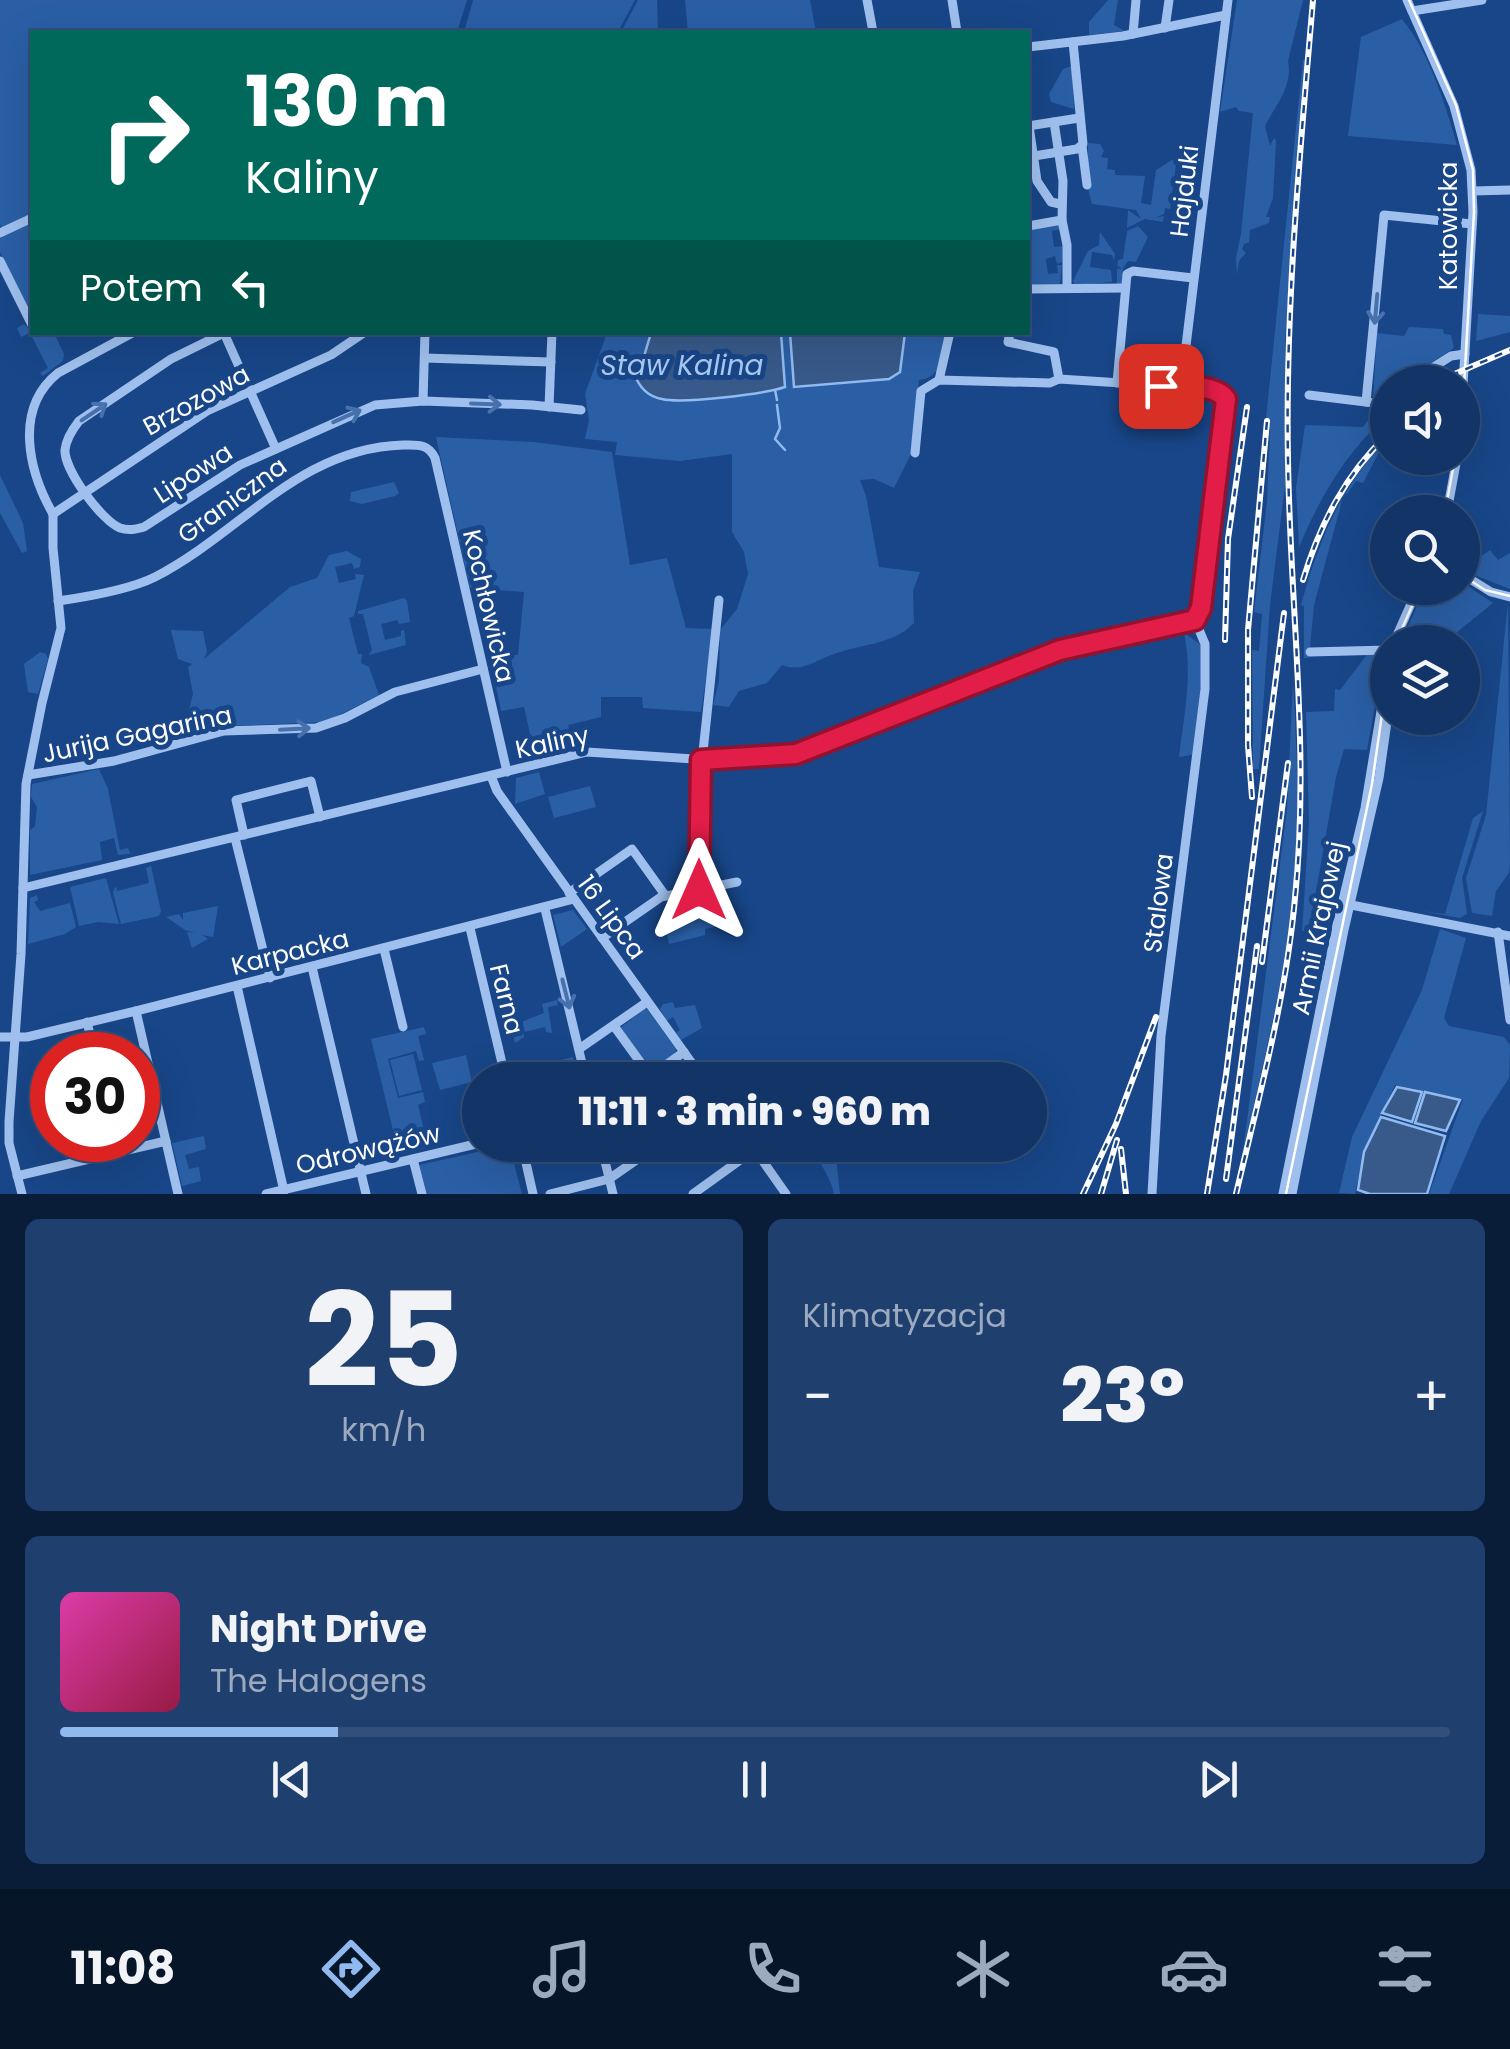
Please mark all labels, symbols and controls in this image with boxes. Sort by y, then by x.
text: 130 m [245,52,448,151]
icon: right [80,70,210,200]
street label: Hajduki [1162,143,1207,239]
text: Kaliny [245,146,379,209]
street label: Katowicka [1431,162,1466,290]
icon: left [223,260,278,315]
text: Potem [80,261,203,314]
one-way arrow [1366,292,1385,324]
pin [1119,344,1204,429]
water label: Staw Kalina [600,346,764,385]
street label: Brzozowa [137,357,256,444]
icon: arrive [1134,359,1189,414]
map controls [1370,365,1480,735]
button: sound [1370,365,1480,475]
one-way arrow [470,394,502,413]
one-way arrow [79,402,107,423]
one-way arrow [332,406,362,424]
street label: Lipowa [147,435,239,512]
street label: Graniczna [171,449,294,552]
button: search [1370,495,1480,605]
street label: Kochłowicka [454,526,523,686]
button: layers [1370,625,1480,735]
street label: Jurija Gagarina [39,697,235,772]
street label: Kaliny [512,718,592,767]
one-way arrow [279,720,311,739]
position arrow [647,838,751,942]
street label: Armii Krajowej [1283,838,1354,1018]
street label: Stalowa [1135,851,1182,955]
street label: 16 Lipca [569,868,654,967]
street label: Karpacka [228,921,353,984]
street label: Farna [481,960,532,1038]
one-way arrow [557,978,576,1009]
speed limit sign: 30 [30,1032,160,1162]
text: 11:11 · 3 min · 960 m [578,1085,931,1138]
street label: Odrowążów [292,1116,444,1183]
text: 25 [304,1249,463,1432]
text: Klimatyzacja [803,1293,1007,1338]
text: 23° [1060,1343,1185,1448]
text: − [803,1358,833,1435]
text: + [1412,1358,1450,1435]
text: km/h [341,1407,426,1452]
text: Night Drive [210,1602,427,1655]
text: The Halogens [210,1658,427,1703]
icon: previous [264,1752,319,1807]
icon: pause [727,1752,782,1807]
icon: next [1191,1752,1246,1807]
icon: directions [316,1934,386,2004]
icon: music [527,1934,597,2004]
icon: phone [738,1934,808,2004]
icon: climate [948,1934,1018,2004]
icon: car [1159,1934,1229,2004]
icon: filters [1370,1934,1440,2004]
text: 11:08 [70,1937,175,2000]

